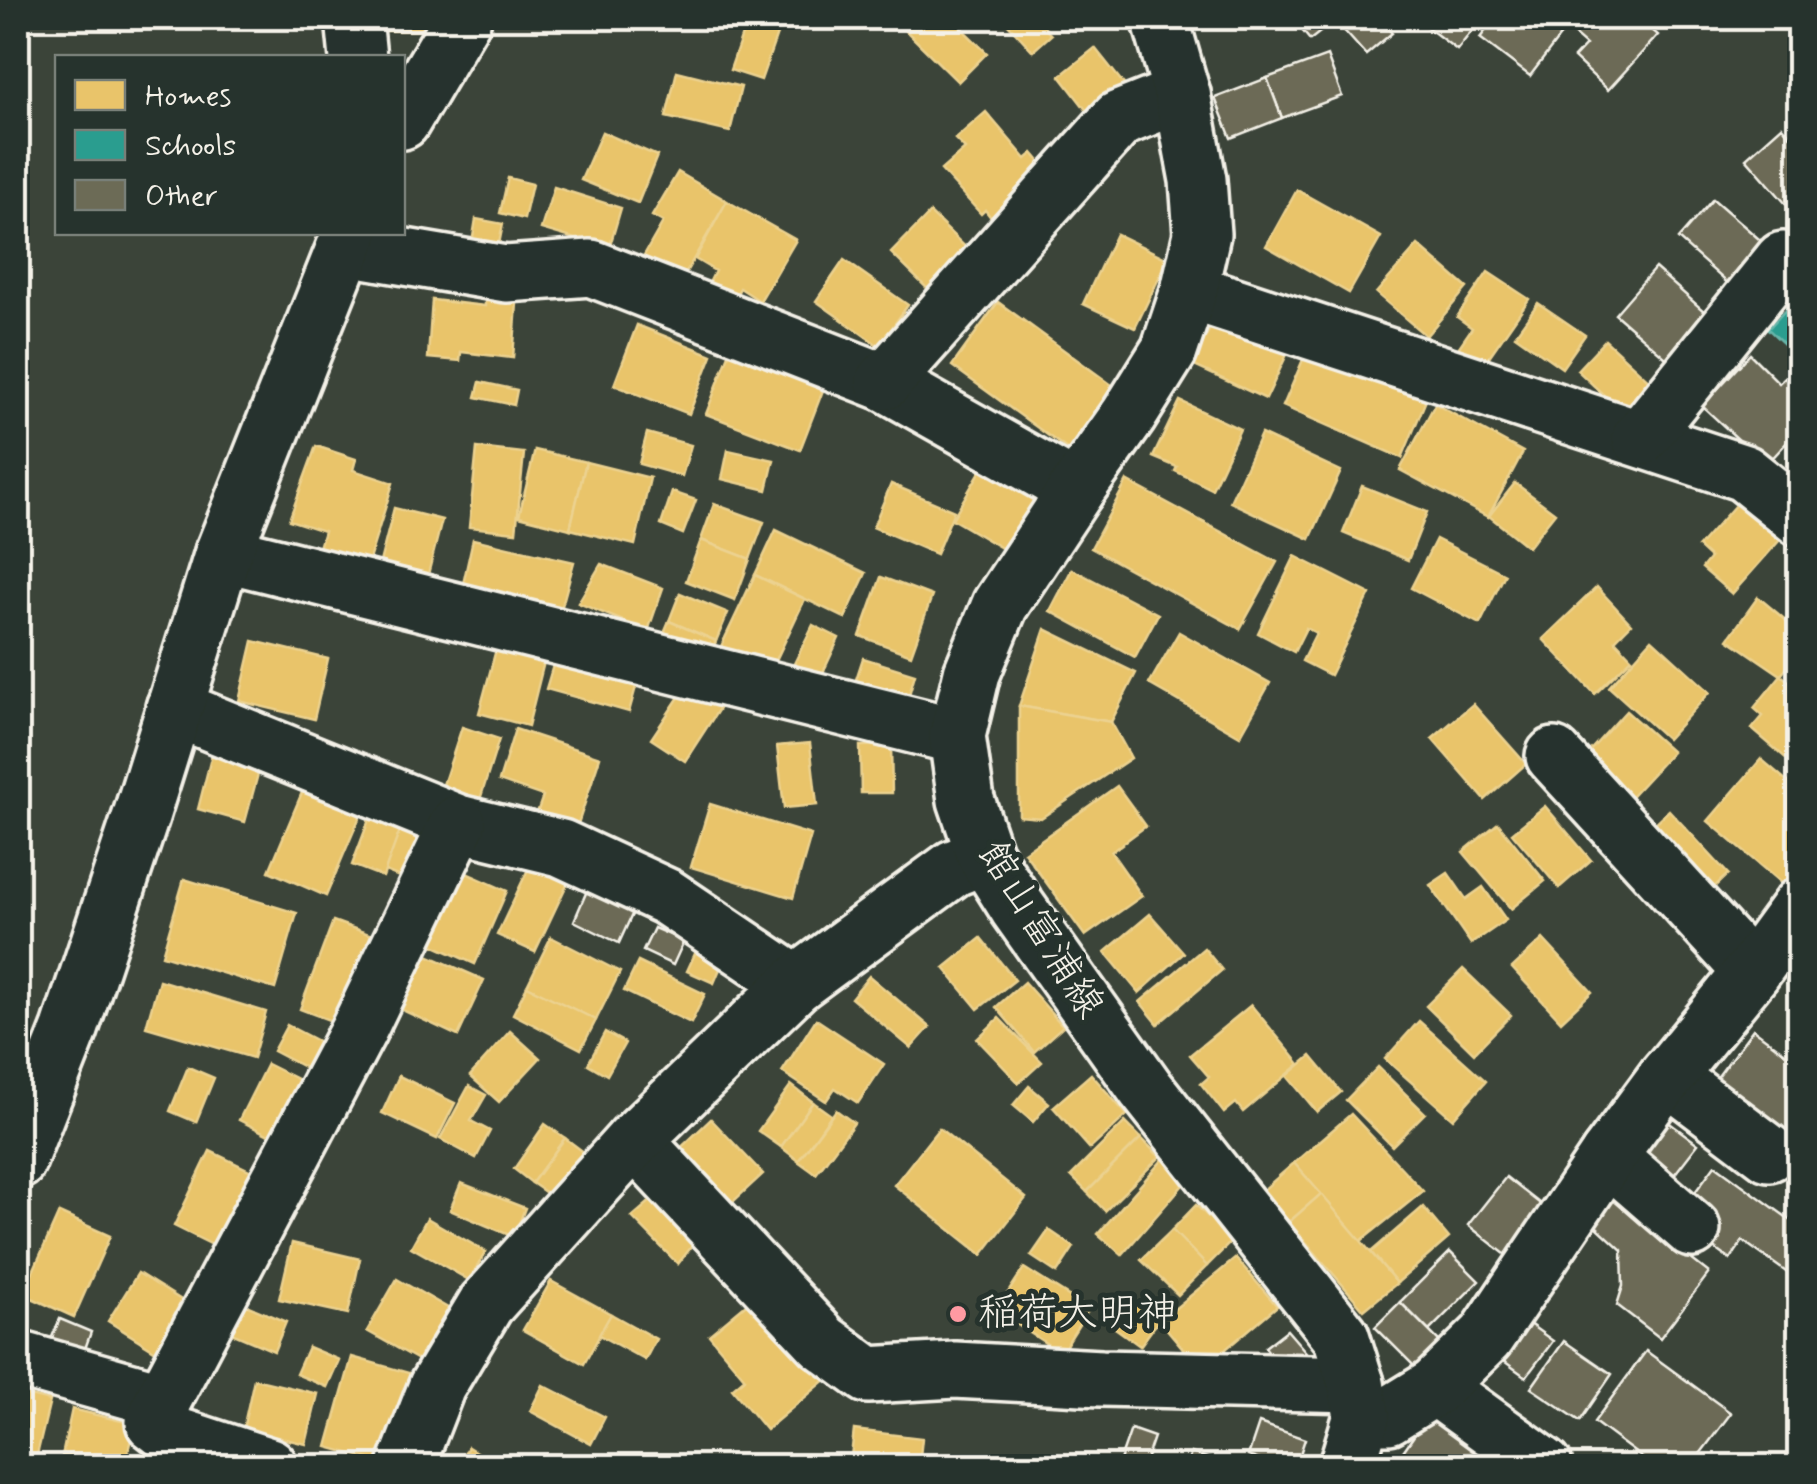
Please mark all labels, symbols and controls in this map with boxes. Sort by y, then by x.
legend [55,55,405,235]
text: Homes [145,77,231,116]
text: Schools [145,127,236,166]
text: Other [145,177,218,216]
street label: 館山富浦線 [965,831,1115,1029]
place label: 稲荷大明神 [978,1288,1178,1340]
marker: 稲荷大明神 [947,1303,969,1325]

